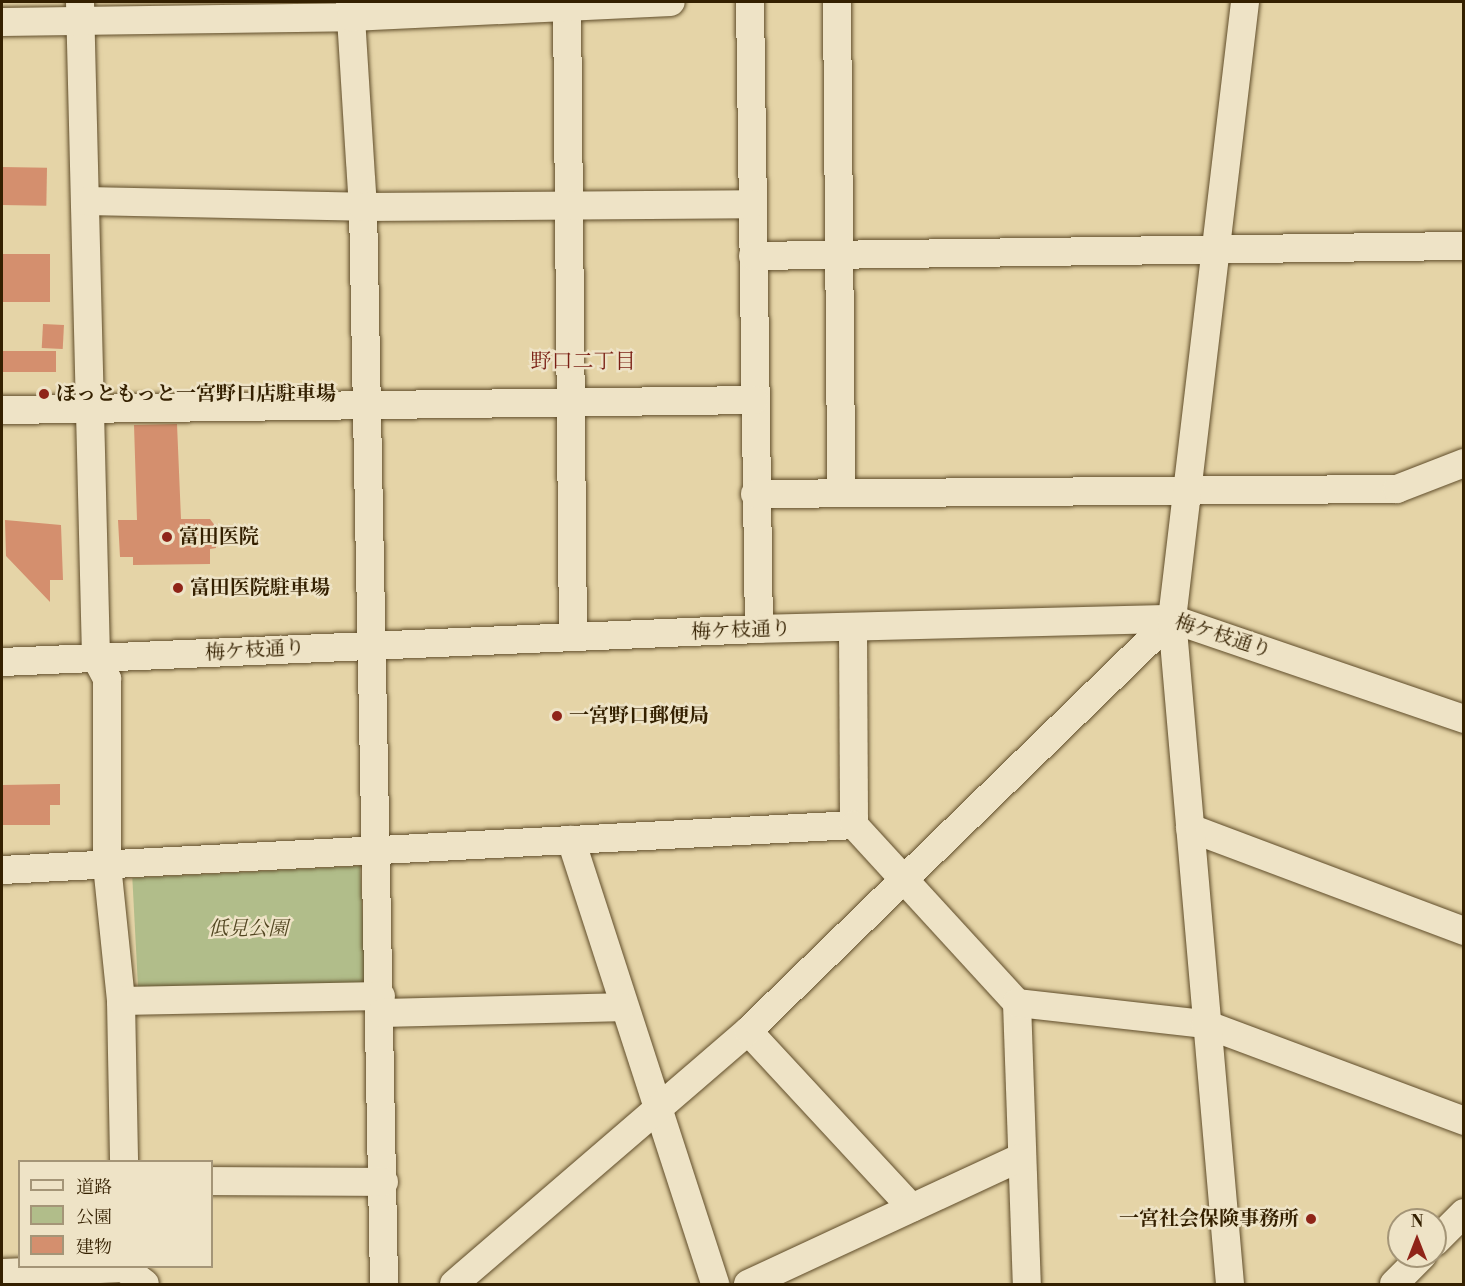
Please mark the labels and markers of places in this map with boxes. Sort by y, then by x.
place label: ほっともっと一宮野口店駐車場 [56,382,336,406]
marker: ほっともっと一宮野口店駐車場 [37,387,51,401]
place label: 富田医院 [179,525,259,549]
marker: 富田医院 [160,530,174,544]
place label: 富田医院駐車場 [190,576,330,600]
marker: 富田医院駐車場 [171,581,185,595]
place label: 一宮野口郵便局 [569,704,709,728]
marker: 一宮野口郵便局 [550,709,564,723]
place label: 一宮社会保険事務所 [1119,1207,1299,1231]
marker: 一宮社会保険事務所 [1304,1212,1318,1226]

